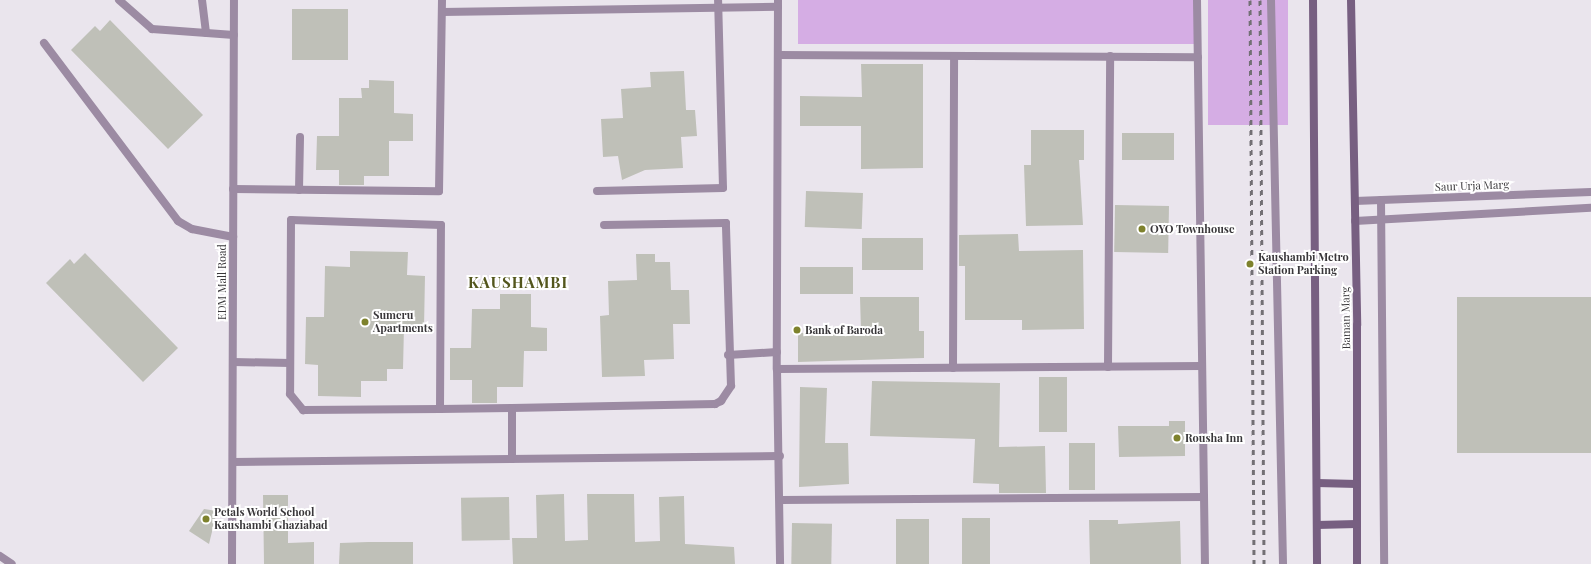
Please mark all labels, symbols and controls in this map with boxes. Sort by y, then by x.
street label: Saur Urja Marg [1435,178,1509,194]
place label: OYO Townhouse [1150,222,1235,236]
marker: OYO Townhouse [1137,224,1147,234]
street label: EDM Mall Road [215,244,229,320]
place label: Kaushambi Metro Station Parking [1258,251,1349,277]
marker: Kaushambi Metro Station Parking [1245,259,1255,269]
district label: KAUSHAMBI [468,274,568,292]
street label: Baman Marg [1339,287,1353,349]
place label: Sumeru Apartments [373,309,433,335]
marker: Sumeru Apartments [360,317,370,327]
place label: Bank of Baroda [805,323,883,337]
marker: Bank of Baroda [792,325,802,335]
place label: Rousha Inn [1185,431,1243,445]
marker: Rousha Inn [1172,433,1182,443]
place label: Petals World School Kaushambi Ghaziabad [214,506,328,532]
marker: Petals World School Kaushambi Ghaziabad [201,514,211,524]

